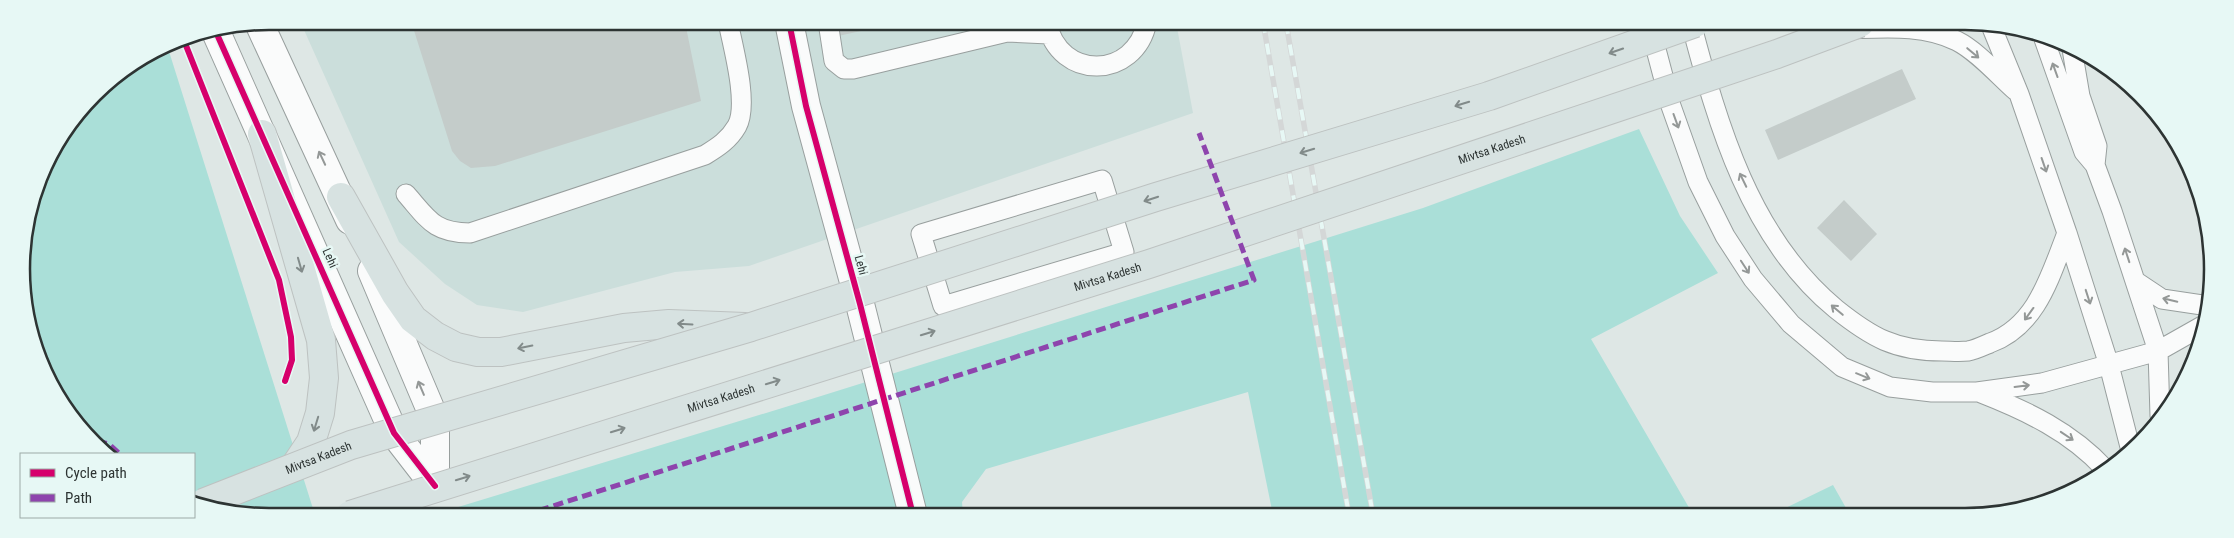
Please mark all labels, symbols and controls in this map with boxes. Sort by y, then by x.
one-way arrow [1609,47,1624,56]
one-way arrow [1966,48,1979,59]
one-way arrow [2050,63,2059,78]
one-way arrow [1455,99,1471,109]
one-way arrow [1672,112,1681,128]
street label: Mivtsa Kadesh [1457,132,1527,167]
one-way arrow [1299,147,1315,157]
one-way arrow [317,151,327,166]
one-way arrow [2040,156,2049,172]
one-way arrow [1738,173,1747,188]
one-way arrow [1144,194,1160,204]
street label: Lehi [320,246,340,270]
one-way arrow [2121,247,2131,263]
street label: Lehi [852,254,870,276]
one-way arrow [295,257,305,273]
street label: Mivtsa Kadesh [1072,260,1143,294]
one-way arrow [1740,260,1750,274]
one-way arrow [2083,288,2093,304]
one-way arrow [2163,295,2179,304]
one-way arrow [1831,305,1844,316]
one-way arrow [2024,307,2035,320]
one-way arrow [677,320,693,329]
one-way arrow [920,328,936,338]
one-way arrow [517,343,533,353]
one-way arrow [1855,371,1870,381]
one-way arrow [765,376,781,386]
one-way arrow [416,381,426,396]
street label: Mivtsa Kadesh [686,381,757,416]
one-way arrow [2014,381,2030,391]
one-way arrow [311,415,321,431]
one-way arrow [610,424,626,434]
one-way arrow [2060,431,2074,441]
street label: Mivtsa Kadesh [283,438,354,477]
legend [20,453,195,518]
text: Cycle path [65,464,127,482]
one-way arrow [454,472,470,482]
text: Path [65,489,92,507]

